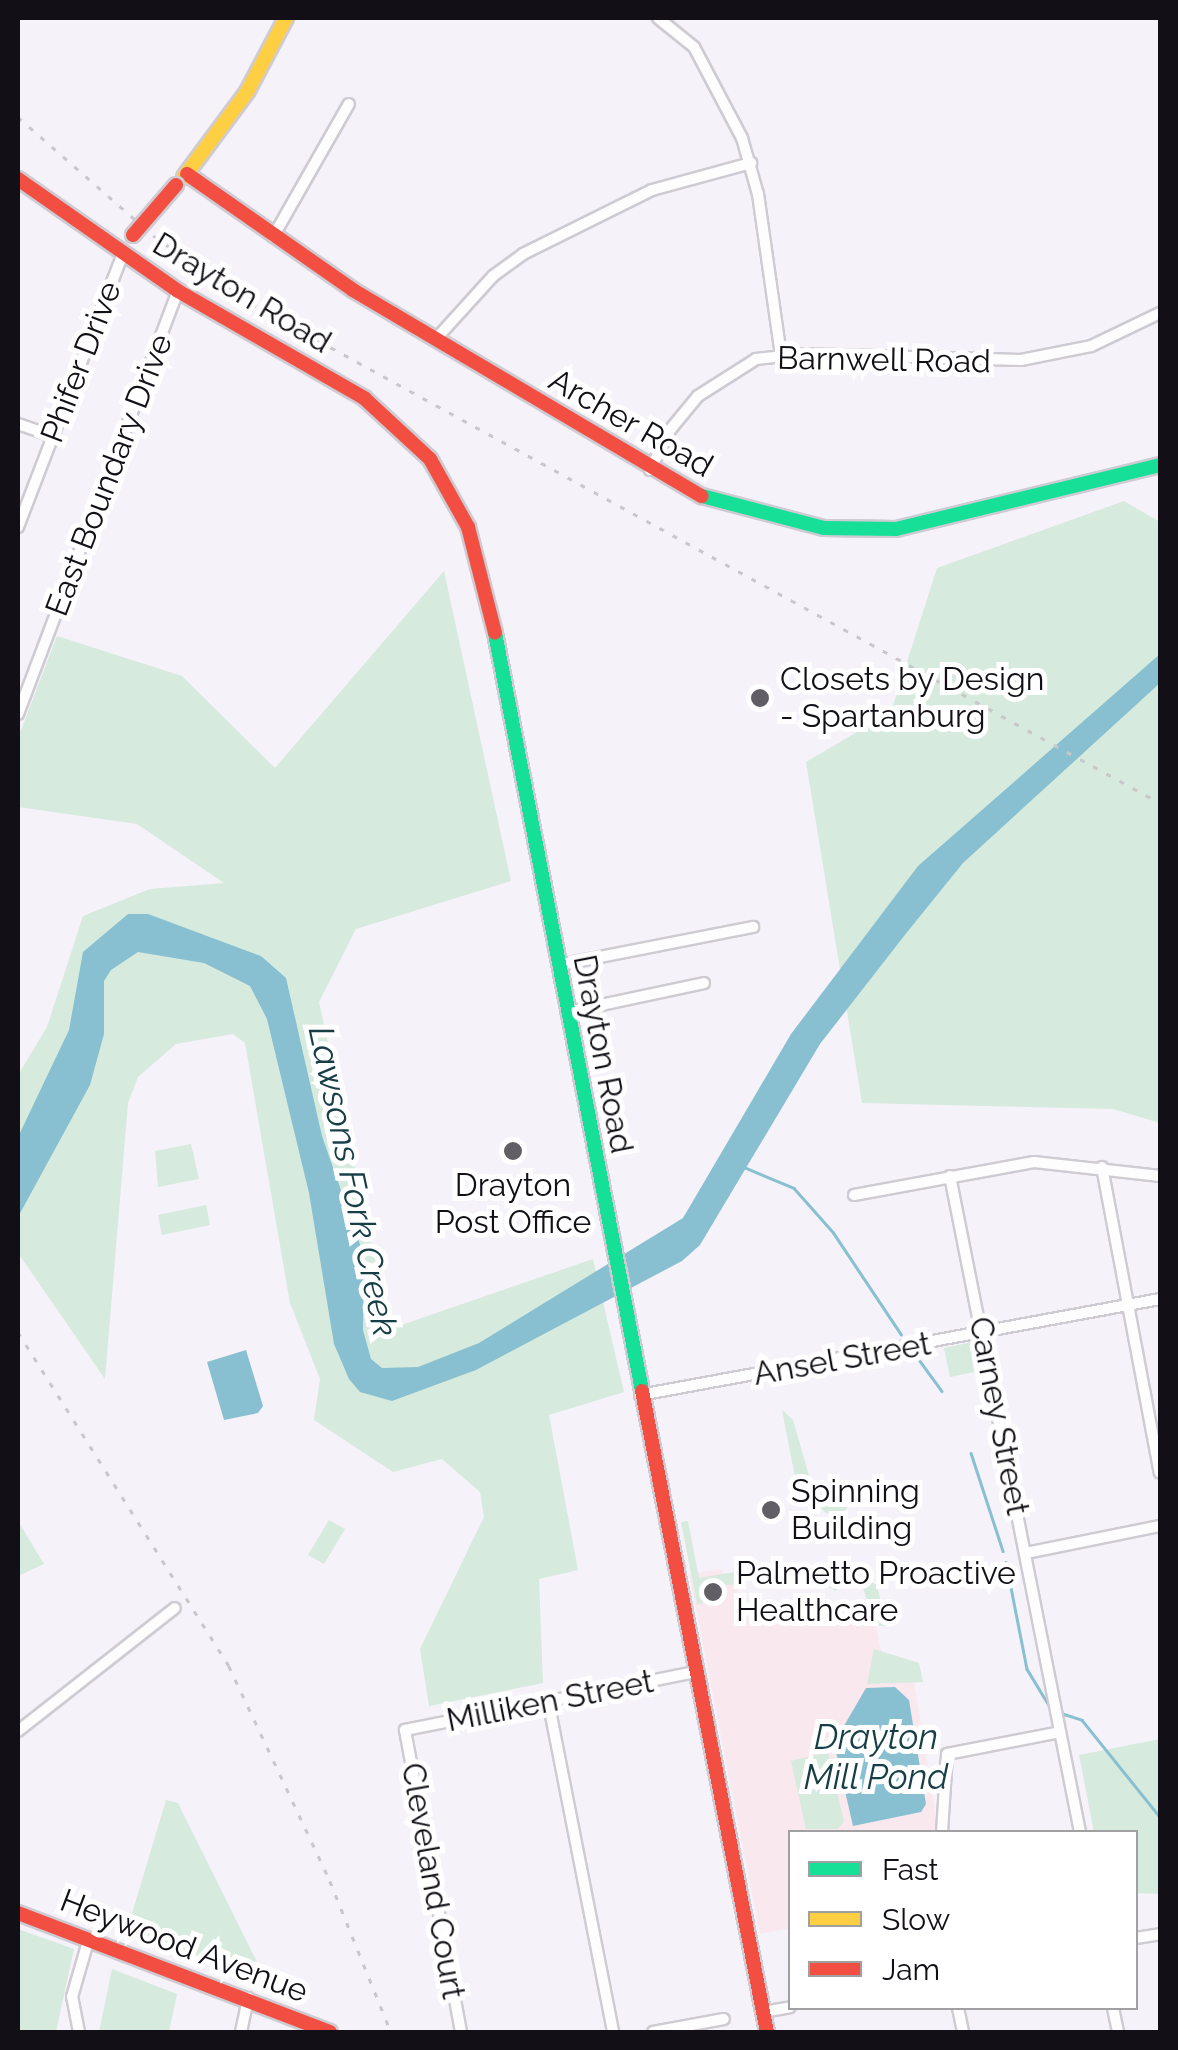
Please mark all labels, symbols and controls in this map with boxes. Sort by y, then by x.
street label: Drayton Road [146,225,338,361]
street label: Phifer Drive [33,276,129,448]
street label: East Boundary Drive [37,328,181,622]
street label: Barnwell Road [776,339,992,381]
street label: Archer Road [542,360,720,486]
place label: Closets by Design - Spartanburg [780,661,1045,736]
marker: Closets by Design - Spartanburg [749,687,771,709]
street label: Drayton Road [565,951,641,1157]
water label: Lawsons Fork Creek [300,1022,406,1340]
marker: Drayton Post Office [502,1140,524,1162]
place label: Drayton Post Office [435,1167,591,1242]
street label: Carney Street [961,1313,1037,1519]
street label: Ansel Street [750,1324,934,1394]
place label: Spinning Building [791,1473,920,1548]
marker: Spinning Building [760,1499,782,1521]
place label: Palmetto Proactive Healthcare [736,1555,1016,1630]
marker: Palmetto Proactive Healthcare [700,1579,726,1605]
street label: Milliken Street [443,1662,657,1740]
water label: Drayton Mill Pond [803,1716,949,1798]
street label: Cleveland Court [393,1760,473,2002]
legend [788,1830,1138,2010]
text: Fast [882,1852,939,1887]
street label: Heywood Avenue [54,1881,314,2011]
text: Slow [882,1902,950,1937]
text: Jam [882,1952,940,1987]

